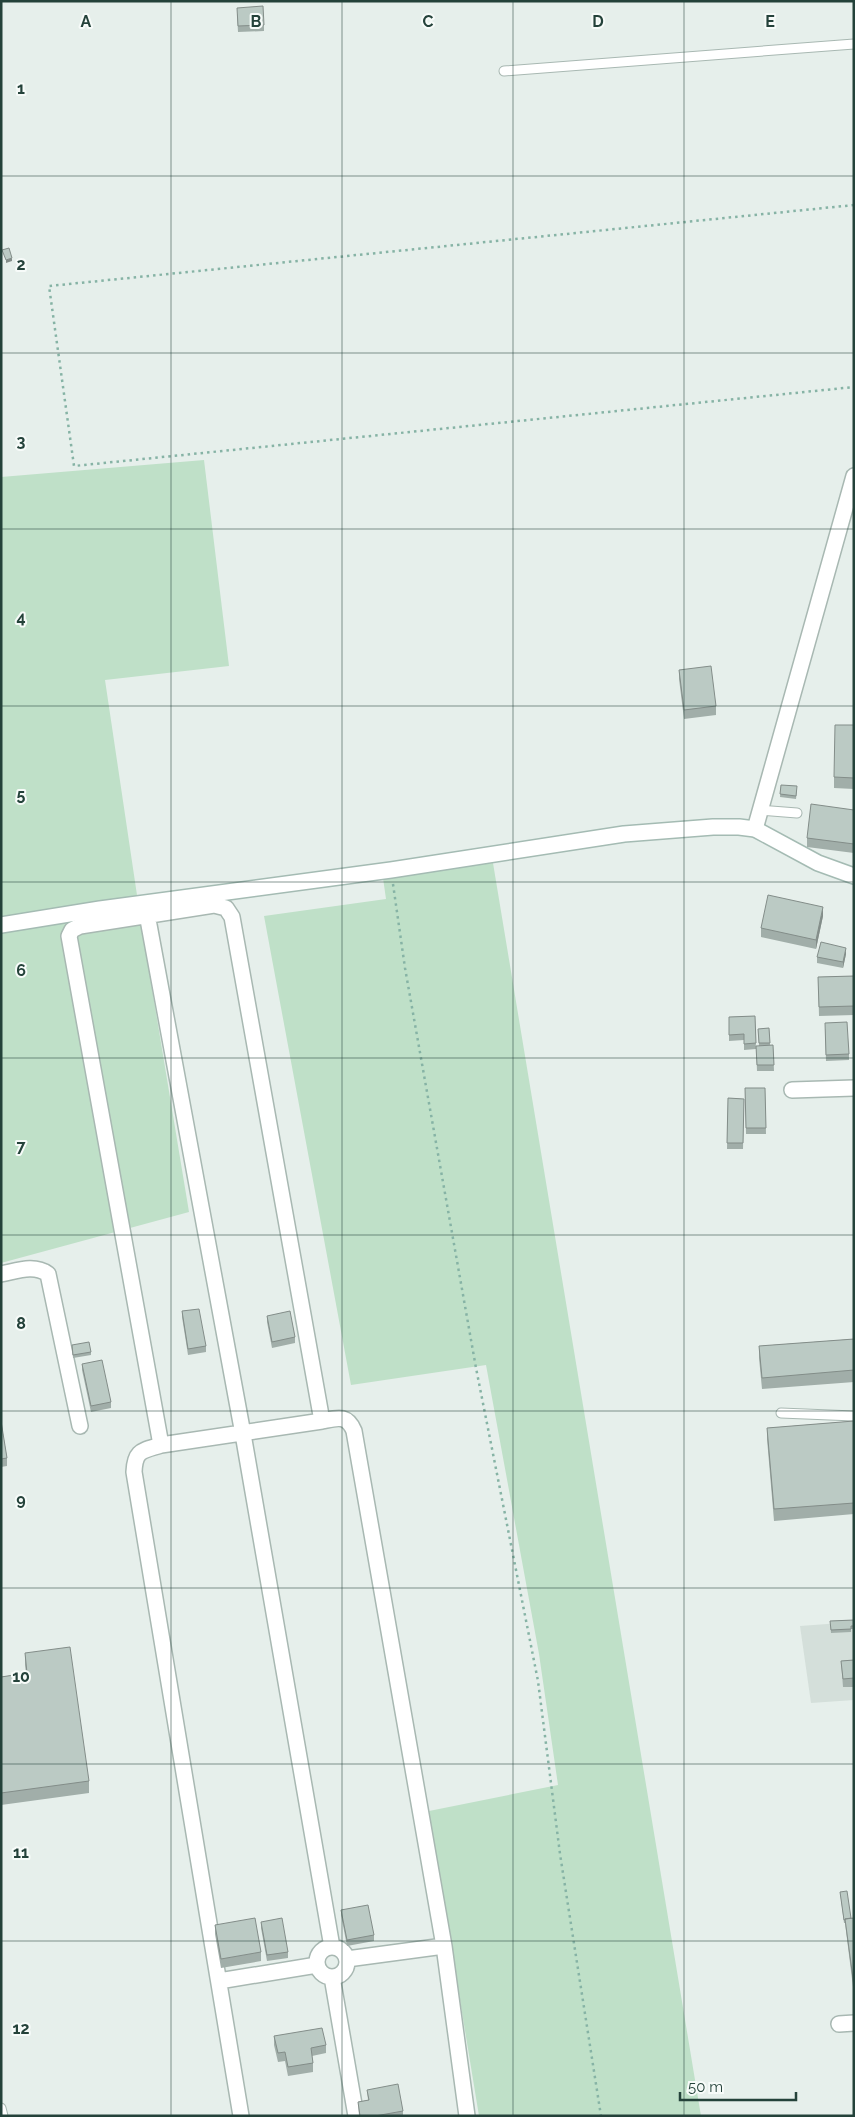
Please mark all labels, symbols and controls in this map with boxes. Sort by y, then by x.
text: A [81,12,92,31]
text: B [251,12,262,31]
text: C [423,12,434,31]
text: D [592,12,604,31]
text: E [765,12,775,31]
text: 1 [17,79,25,98]
text: 2 [16,255,26,274]
text: 3 [17,432,26,451]
text: 4 [16,608,26,627]
text: 5 [17,785,26,804]
text: 6 [16,961,26,980]
text: 7 [17,1137,26,1156]
text: 8 [16,1314,26,1333]
text: 9 [16,1490,26,1509]
text: 10 [12,1667,30,1686]
text: 11 [13,1843,29,1862]
text: 12 [13,2019,29,2038]
scale bar [680,2070,796,2102]
text: 50 m [688,2078,723,2096]

